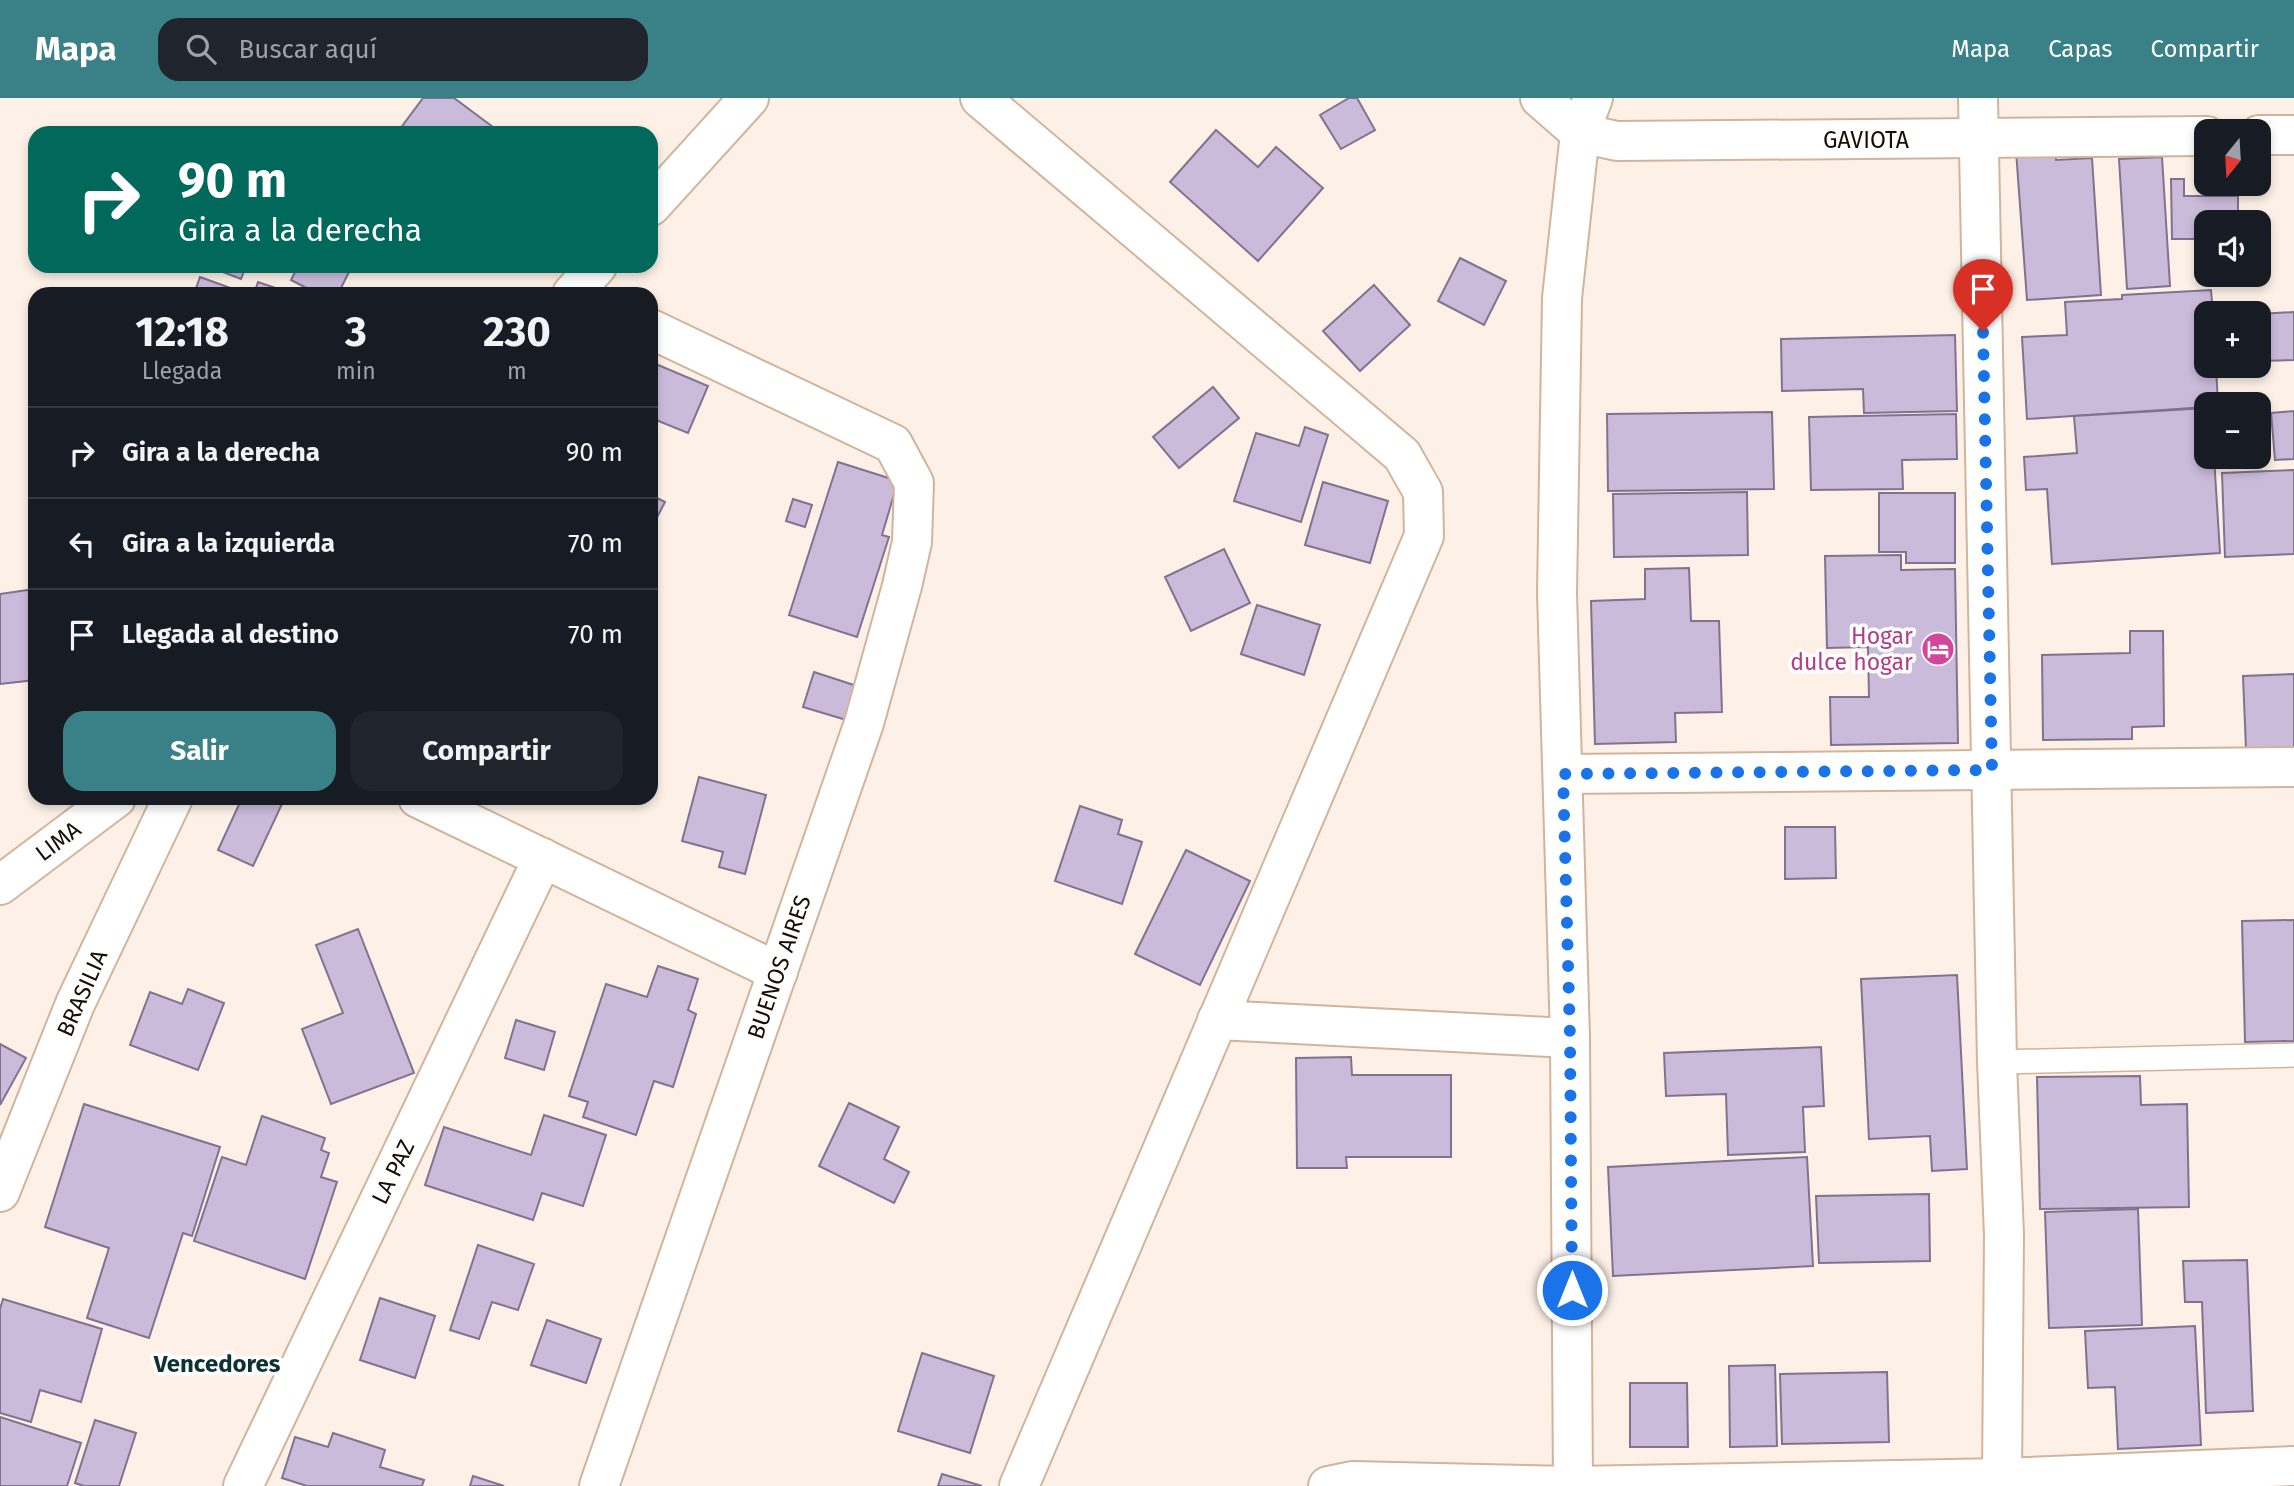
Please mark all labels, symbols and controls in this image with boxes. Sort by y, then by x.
search box [158,18,648,81]
text: Mapa [35,29,116,69]
icon: search [182,30,220,68]
text: Buscar aquí [238,34,377,65]
text: Mapa [1951,35,2010,63]
text: Capas [2048,35,2112,63]
text: Compartir [2150,35,2259,63]
north arrow [2194,119,2272,196]
map controls [2194,119,2271,469]
street label: GAVIOTA [1823,126,1910,154]
text: 90 m [178,151,287,210]
icon: right [63,154,154,245]
button: sound [2194,210,2271,287]
text: Gira a la derecha [178,211,422,249]
pin [1953,259,2013,331]
icon: arrive [1964,270,2002,308]
button: + [2194,301,2271,378]
text: 12:18 [135,307,229,357]
text: 3 [345,307,367,357]
text: 230 [483,307,551,357]
text: Llegada [142,357,222,385]
text: min [336,357,376,385]
text: m [507,357,527,385]
button: − [2194,392,2271,469]
icon: right [63,434,101,472]
text: Gira a la derecha [122,437,320,468]
text: 90 m [566,437,623,468]
icon: left [63,525,101,563]
text: Gira a la izquierda [122,528,335,559]
text: 70 m [568,528,623,559]
icon: arrive [63,616,101,654]
text: Llegada al destino [122,619,339,650]
text: 70 m [568,619,623,650]
place label: Hogar dulce hogar [1790,622,1913,676]
hotel icon: Hogar dulce hogar [1919,630,1957,668]
button: Salir [63,711,336,791]
button: Compartir [350,711,623,791]
street label: LIMA [30,814,87,867]
street label: BUENOS AIRES [741,891,817,1043]
street label: BRASILIA [51,945,114,1041]
street label: LA PAZ [366,1135,420,1209]
position arrow [1535,1253,1609,1327]
district label: Vencedores [153,1350,281,1378]

